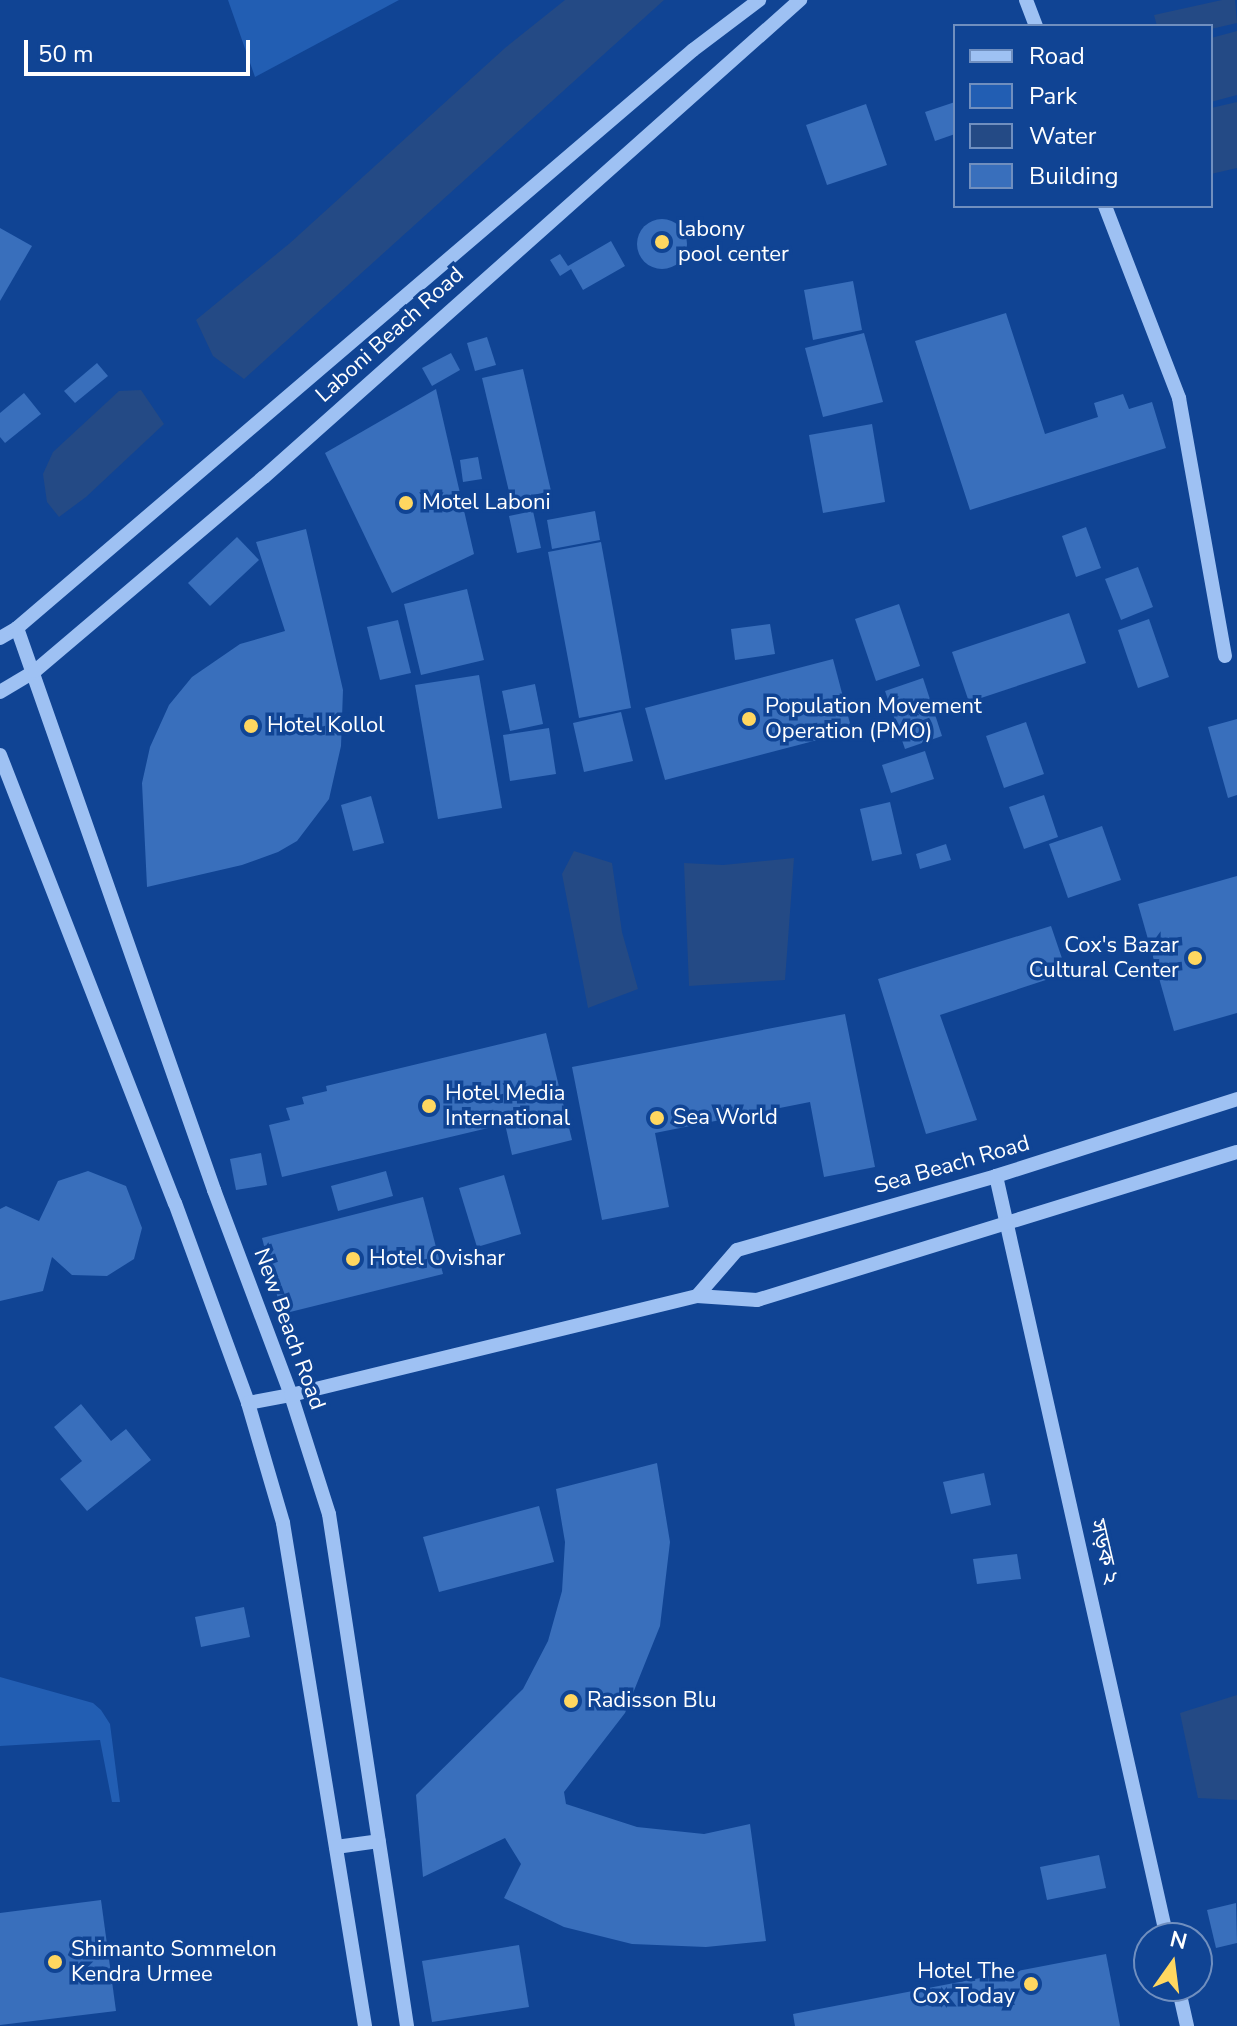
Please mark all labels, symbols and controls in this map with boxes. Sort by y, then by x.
scale bar [28,24,254,74]
legend [953,24,1213,208]
text: 50 m [38,38,94,70]
text: Road [1029,40,1085,72]
text: Park [1029,80,1077,112]
text: Water [1029,120,1096,152]
text: Building [1029,160,1119,192]
place label: labony pool center [678,216,789,268]
marker: labony pool center [653,233,671,251]
street label: Laboni Beach Road [311,262,469,408]
place label: Motel Laboni [422,490,551,516]
marker: Motel Laboni [397,494,415,512]
place label: Population Movement Operation (PMO) [765,693,982,744]
marker: Population Movement Operation (PMO) [740,710,758,728]
place label: Hotel Kollol [267,713,385,739]
marker: Hotel Kollol [242,717,260,735]
place label: Cox's Bazar Cultural Center [1029,932,1179,984]
marker: Cox's Bazar Cultural Center [1186,949,1204,967]
place label: Hotel Media International [445,1080,570,1132]
marker: Hotel Media International [420,1097,438,1115]
place label: Sea World [673,1105,778,1131]
marker: Sea World [648,1109,666,1127]
street label: Sea Beach Road [871,1130,1033,1200]
street label: New Beach Road [248,1245,330,1413]
place label: Hotel Ovishar [369,1246,505,1272]
marker: Hotel Ovishar [344,1250,362,1268]
street label: সড়ক ২ [1084,1517,1124,1587]
place label: Radisson Blu [587,1688,717,1714]
marker: Radisson Blu [562,1692,580,1710]
north arrow [1133,1922,1213,2002]
text: N [1167,1924,1190,1957]
place label: Shimanto Sommelon Kendra Urmee [71,1936,277,1988]
marker: Shimanto Sommelon Kendra Urmee [46,1953,64,1971]
place label: Hotel The Cox Today [912,1958,1015,2010]
marker: Hotel The Cox Today [1022,1975,1040,1993]

